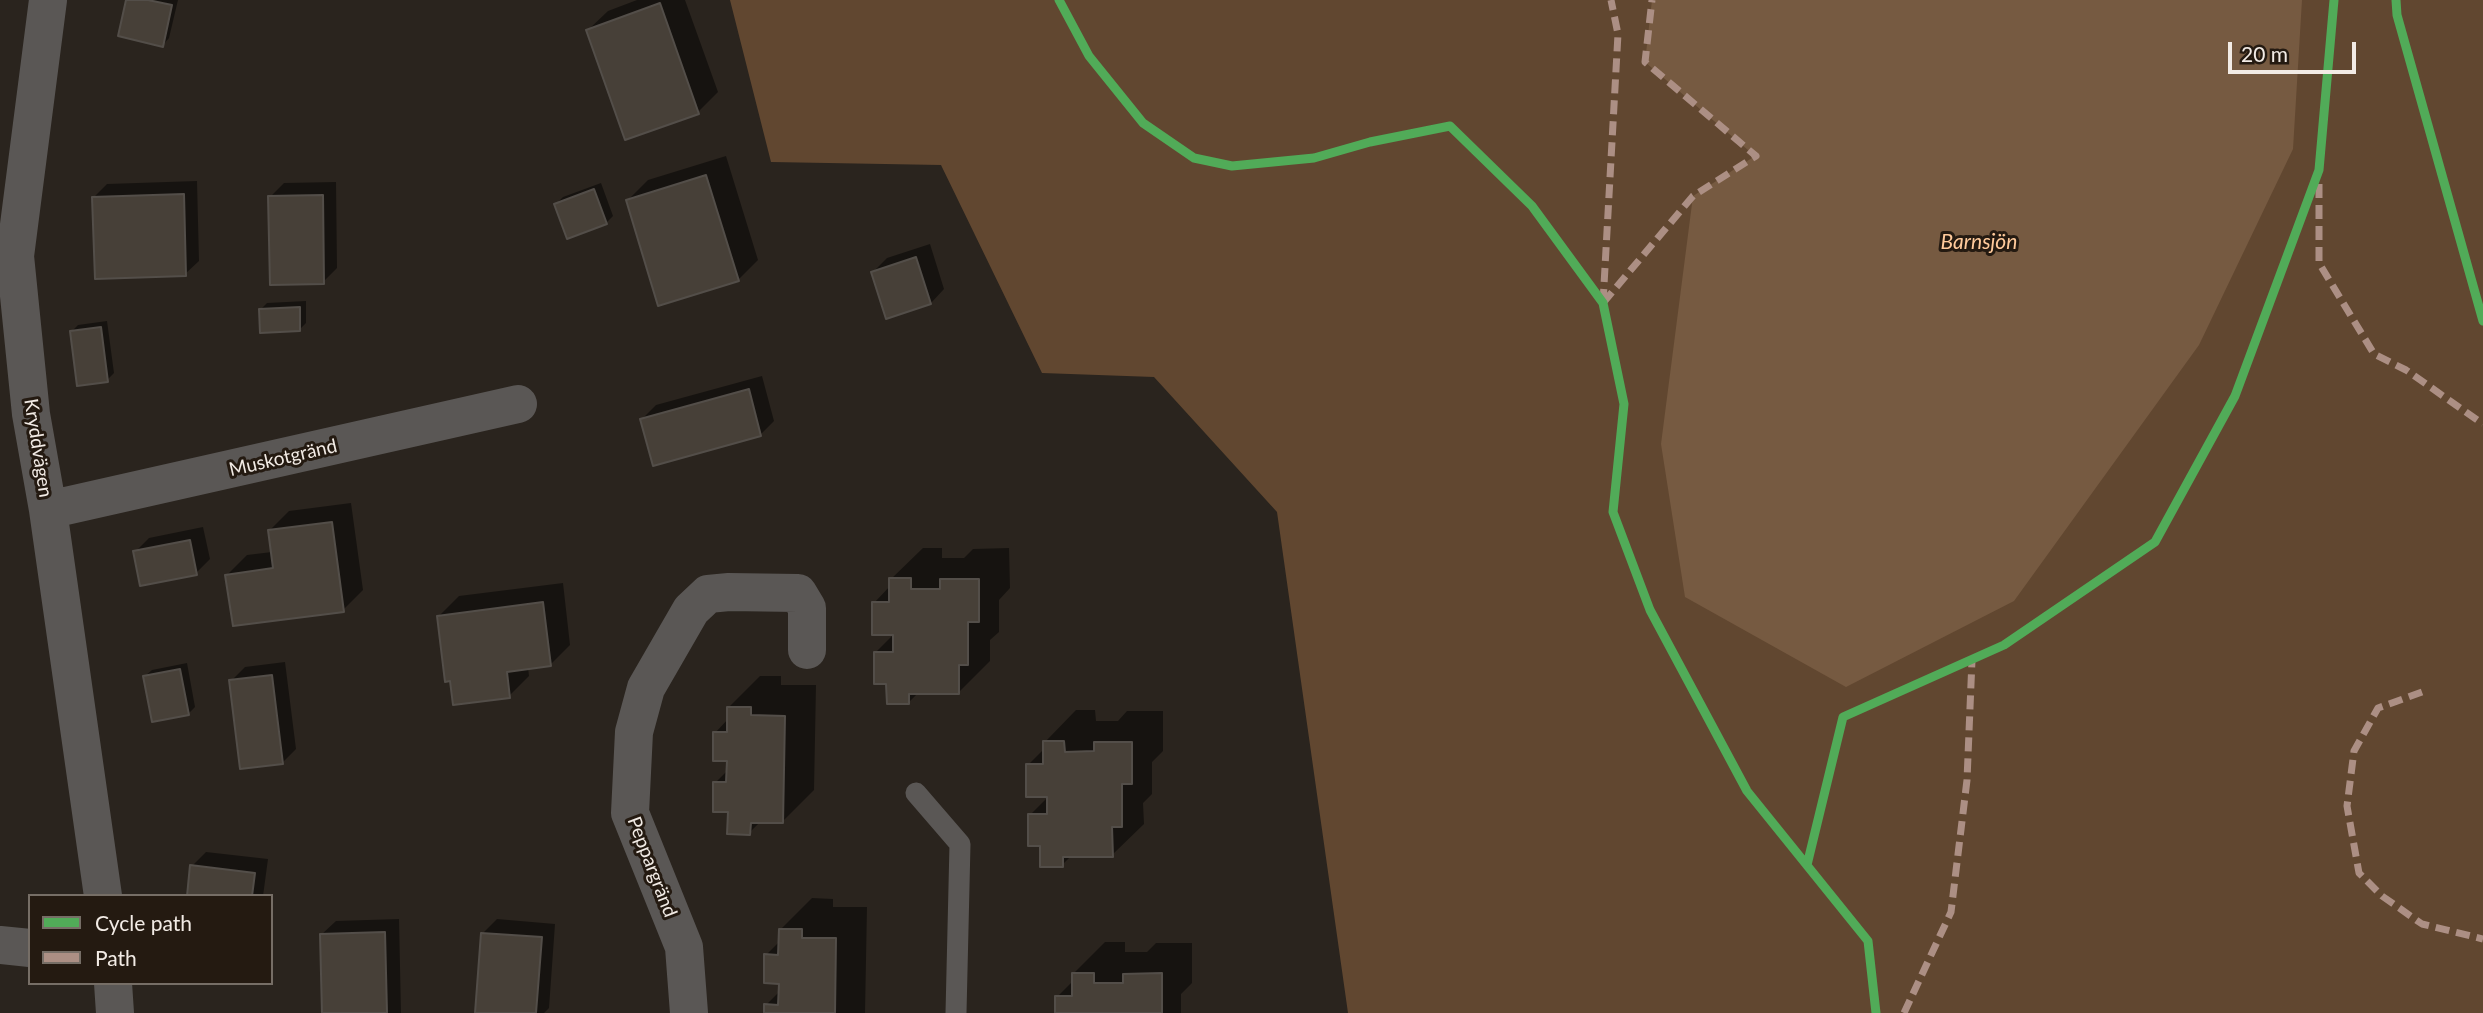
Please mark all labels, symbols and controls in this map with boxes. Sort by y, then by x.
scale bar [2231,28,2359,72]
text: 20 m [2241,41,2288,66]
water label: Barnsjön [1941,229,2017,255]
street label: Kryddvägen [19,397,57,499]
street label: Muskotgränd [227,435,339,481]
street label: Peppargränd [622,814,682,920]
legend [28,894,273,985]
text: Cycle path [95,910,192,935]
text: Path [95,945,137,970]

